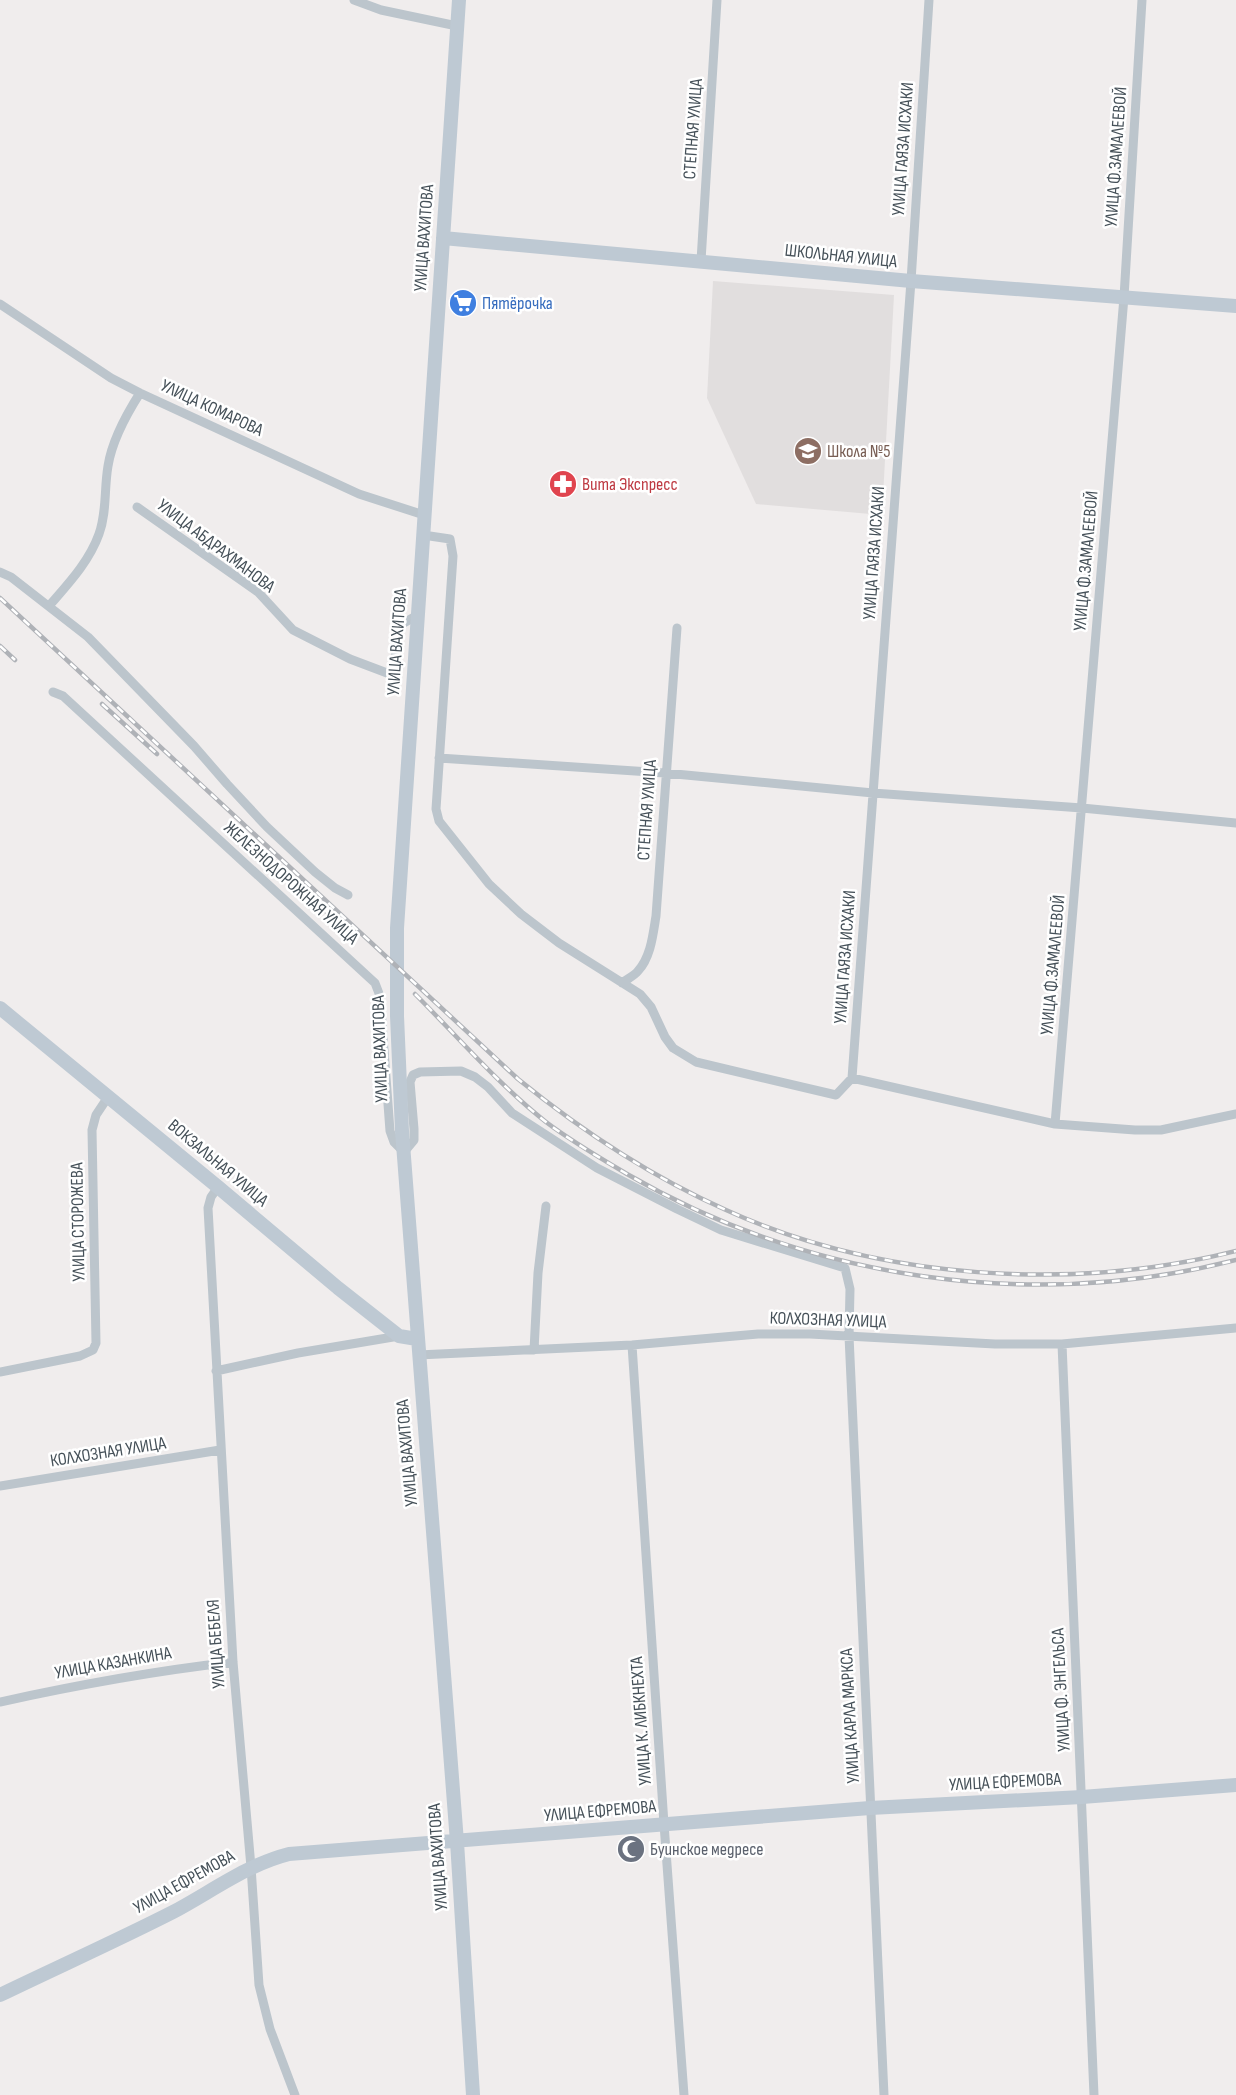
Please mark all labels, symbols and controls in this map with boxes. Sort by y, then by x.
street label: СТЕПНАЯ УЛИЦА [679,78,707,180]
street label: УЛИЦА ГАЯЗА ИСХАКИ [888,81,918,217]
street label: УЛИЦА Ф.ЗАМАЛЕЕВОЙ [1101,86,1131,228]
street label: УЛИЦА ВАХИТОВА [410,183,438,292]
street label: ШКОЛЬНАЯ УЛИЦА [784,240,898,272]
supermarket icon: Пятёрочка [448,288,478,318]
place label: Пятёрочка [482,293,553,314]
street label: УЛИЦА КОМАРОВА [157,375,267,441]
school or university icon: Школа №5 [793,436,823,466]
place label: Школа №5 [827,441,891,462]
pharmacy icon: Вита Экспресс [548,469,578,499]
place label: Вита Экспресс [582,474,678,495]
street label: УЛИЦА ГАЯЗА ИСХАКИ [859,485,889,621]
street label: УЛИЦА Ф.ЗАМАЛЕЕВОЙ [1069,490,1103,632]
street label: УЛИЦА АБДРАХМАНОВА [153,495,279,597]
street label: УЛИЦА ВАХИТОВА [383,587,411,696]
street label: СТЕПНАЯ УЛИЦА [633,759,661,861]
street label: ЖЕЛЕЗНОДОРОЖНАЯ УЛИЦА [219,817,363,949]
street label: УЛИЦА ГАЯЗА ИСХАКИ [830,889,860,1025]
street label: УЛИЦА Ф.ЗАМАЛЕЕВОЙ [1036,894,1070,1036]
street label: УЛИЦА ВАХИТОВА [368,995,392,1103]
street label: ВОКЗАЛЬНАЯ УЛИЦА [164,1115,273,1211]
street label: УЛИЦА СТОРОЖЕВА [66,1162,90,1282]
street label: КОЛХОЗНАЯ УЛИЦА [769,1307,887,1333]
street label: УЛИЦА ВАХИТОВА [392,1398,422,1507]
street label: КОЛХОЗНАЯ УЛИЦА [49,1432,168,1472]
street label: УЛИЦА БЕБЕЛЯ [202,1599,230,1689]
street label: УЛИЦА Ф. ЭНГЕЛЬСА [1047,1627,1075,1752]
street label: УЛИЦА КАЗАНКИНА [53,1642,173,1684]
street label: УЛИЦА КАРЛА МАРКСА [836,1648,864,1784]
street label: УЛИЦА К. ЛИБКНЕХТА [626,1656,656,1786]
street label: УЛИЦА ЕФРЕМОВА [948,1769,1062,1795]
street label: УЛИЦА ЕФРЕМОВА [543,1796,657,1826]
street label: УЛИЦА ВАХИТОВА [424,1802,452,1911]
mosque icon: Буинское медресе [616,1834,646,1864]
place label: Буинское медресе [650,1839,764,1860]
street label: УЛИЦА ЕФРЕМОВА [130,1845,238,1918]

